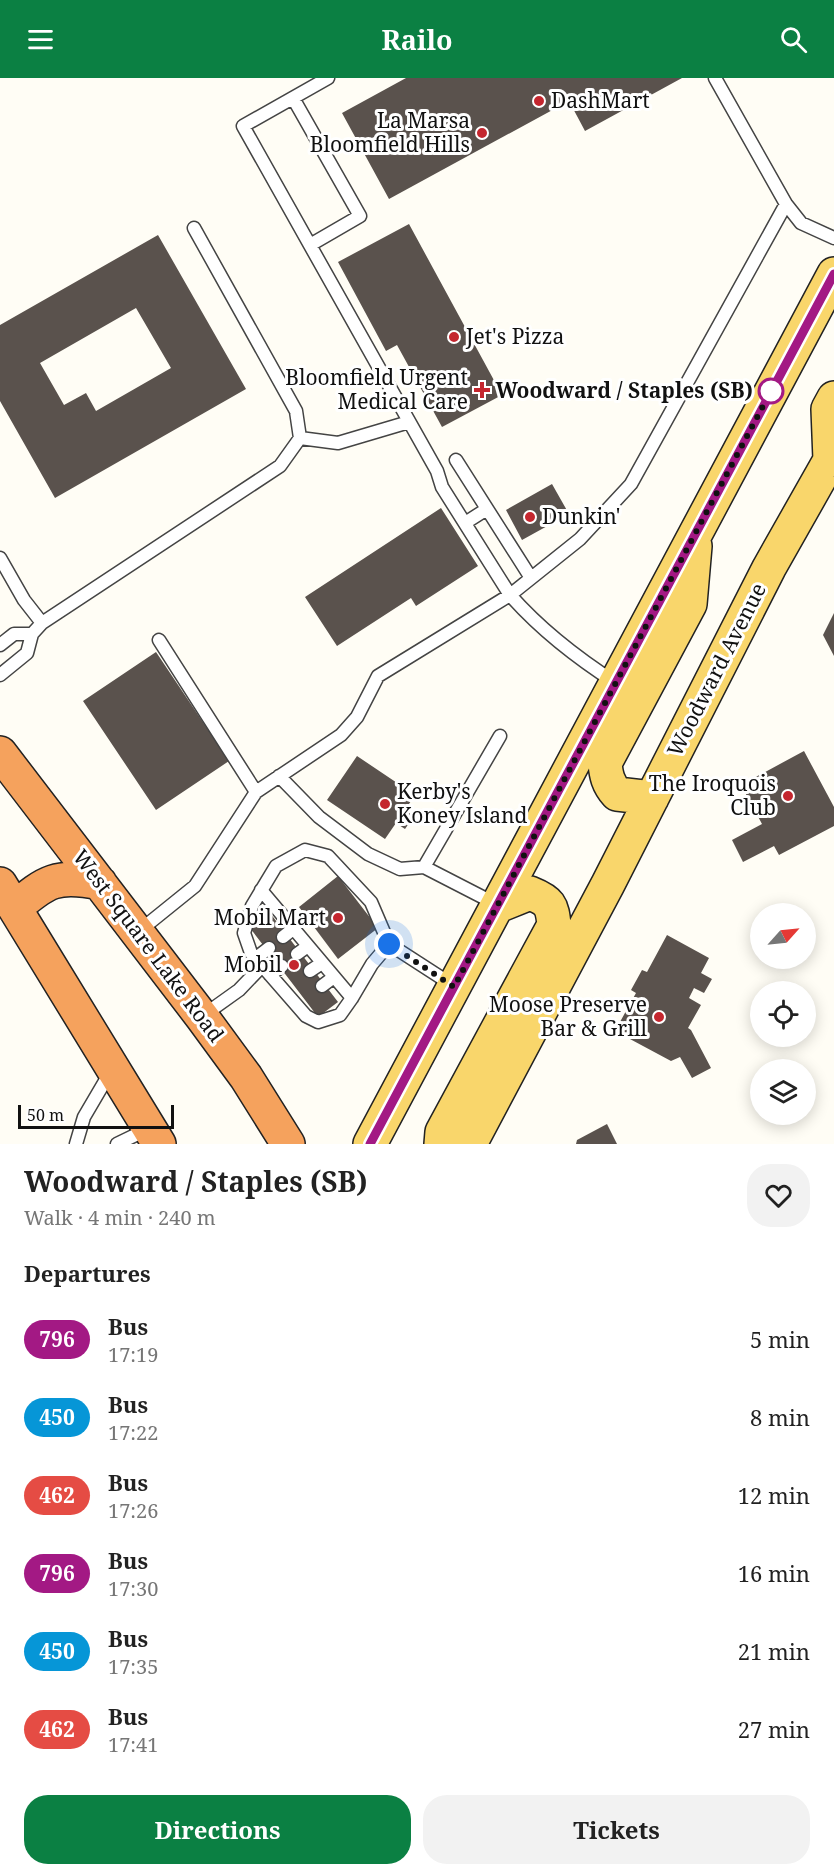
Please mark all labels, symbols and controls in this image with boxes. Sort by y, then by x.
text: Railo [381,21,453,58]
icon: menu [24,23,57,56]
icon: search [777,23,810,56]
place label: DashMart [551,86,650,114]
marker: DashMart [532,94,546,108]
place label: La Marsa Bloomfield Hills [310,106,470,158]
marker: La Marsa Bloomfield Hills [475,126,489,140]
place label: Jet's Pizza [465,322,564,350]
marker: Jet's Pizza [447,330,461,344]
place label: Bloomfield Urgent Medical Care [285,363,468,415]
place label: Woodward / Staples (SB) [495,376,753,404]
marker: Woodward / Staples (SB) [758,378,784,404]
marker: Bloomfield Urgent Medical Care [473,381,491,399]
place label: Dunkin' [542,502,620,530]
marker: Dunkin' [523,510,537,524]
street label: Woodward Avenue [660,578,772,761]
place label: The Iroquois Club [649,769,776,821]
place label: Kerby's Koney Island [397,777,528,829]
marker: The Iroquois Club [781,789,795,803]
marker: Kerby's Koney Island [378,797,392,811]
street label: West Square Lake Road [67,843,231,1048]
place label: Mobil Mart [214,903,326,931]
north arrow [750,903,816,969]
map controls [750,903,816,1125]
marker: Mobil Mart [331,911,345,925]
your location [374,929,404,959]
place label: Mobil [224,950,282,978]
marker: Mobil [287,958,301,972]
button: locate [750,981,816,1047]
place label: Moose Preserve Bar & Grill [489,990,647,1042]
marker: Moose Preserve Bar & Grill [652,1010,666,1024]
button: layers [750,1059,816,1125]
scale bar [18,1102,174,1130]
text: 50 m [27,1104,64,1126]
text: Woodward / Staples (SB) [24,1162,367,1200]
button: heart [747,1164,810,1227]
text: Walk · 4 min · 240 m [24,1204,216,1231]
text: Departures [24,1258,151,1288]
text: Bus [108,1311,148,1341]
text: 5 min [750,1324,810,1354]
text: 796 [39,1325,75,1353]
text: 17:19 [108,1341,158,1368]
text: Bus [108,1389,148,1419]
text: 8 min [750,1402,810,1432]
text: 450 [39,1403,75,1431]
text: 17:22 [108,1419,158,1446]
text: Bus [108,1467,148,1497]
text: 12 min [738,1480,810,1510]
text: 462 [39,1481,75,1509]
text: 17:26 [108,1497,158,1524]
text: Bus [108,1545,148,1575]
text: 16 min [738,1558,810,1588]
text: 796 [39,1559,75,1587]
text: 17:30 [108,1575,158,1602]
text: Bus [108,1623,148,1653]
text: 21 min [738,1636,810,1666]
text: 450 [39,1637,75,1665]
text: 17:35 [108,1653,158,1680]
text: Bus [108,1701,148,1731]
text: 27 min [738,1714,810,1744]
text: 462 [39,1715,75,1743]
text: 17:41 [108,1731,158,1758]
button: Directions [24,1795,411,1864]
button: Tickets [423,1795,810,1864]

